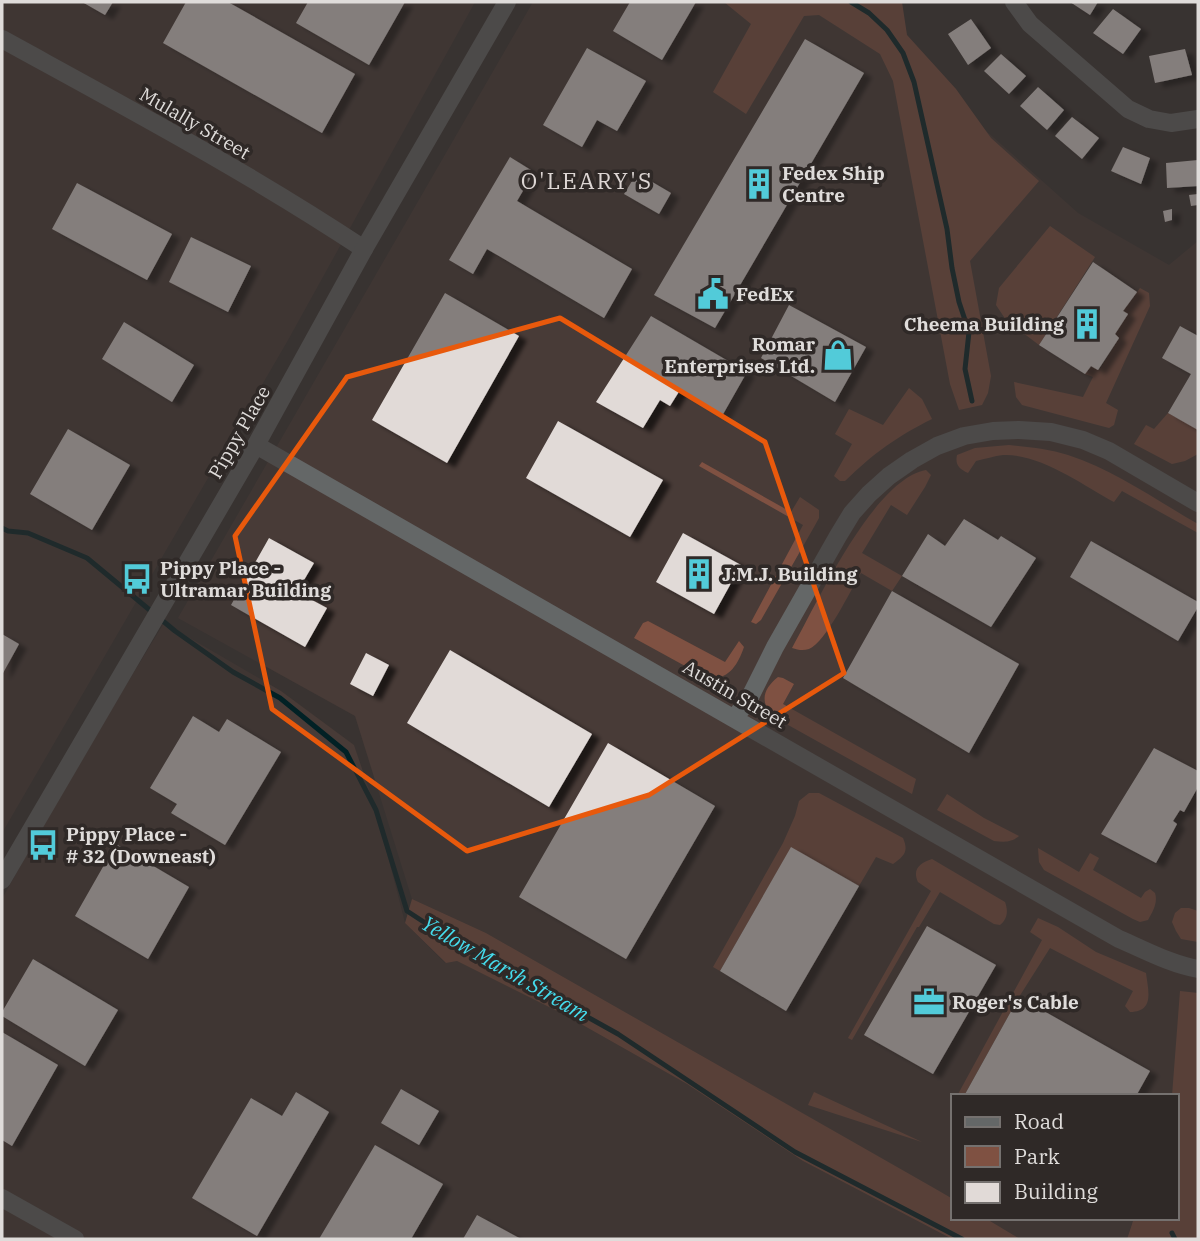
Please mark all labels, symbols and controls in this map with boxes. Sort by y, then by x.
street label: Mulally Street [135,82,255,164]
place label: Fedex Ship Centre [782,161,885,207]
district label: O'LEARY'S [521,165,653,195]
building icon: Fedex Ship Centre [742,167,776,201]
public building icon: FedEx [696,277,730,311]
place label: FedEx [736,282,794,306]
building icon: Cheema Building [1070,307,1104,341]
place label: Cheema Building [904,312,1064,336]
place label: Romar Enterprises Ltd. [664,332,816,378]
shop icon: Romar Enterprises Ltd. [821,338,855,372]
street label: Pippy Place [203,381,275,483]
place label: Pippy Place - Ultramar Building [160,556,331,602]
building icon: J.M.J. Building [682,557,716,591]
bus stop icon: Pippy Place - Ultramar Building [120,562,154,596]
place label: J.M.J. Building [722,562,857,586]
street label: Austin Street [679,655,792,734]
place label: Pippy Place - # 32 (Downeast) [66,822,216,868]
bus stop icon: Pippy Place - # 32 (Downeast) [26,828,60,862]
water label: Yellow Marsh Stream [417,909,595,1028]
office icon: Roger's Cable [912,985,946,1019]
place label: Roger's Cable [952,990,1079,1014]
legend [951,1094,1179,1220]
text: Road [1014,1107,1064,1135]
text: Park [1014,1142,1061,1170]
text: Building [1014,1177,1099,1205]

